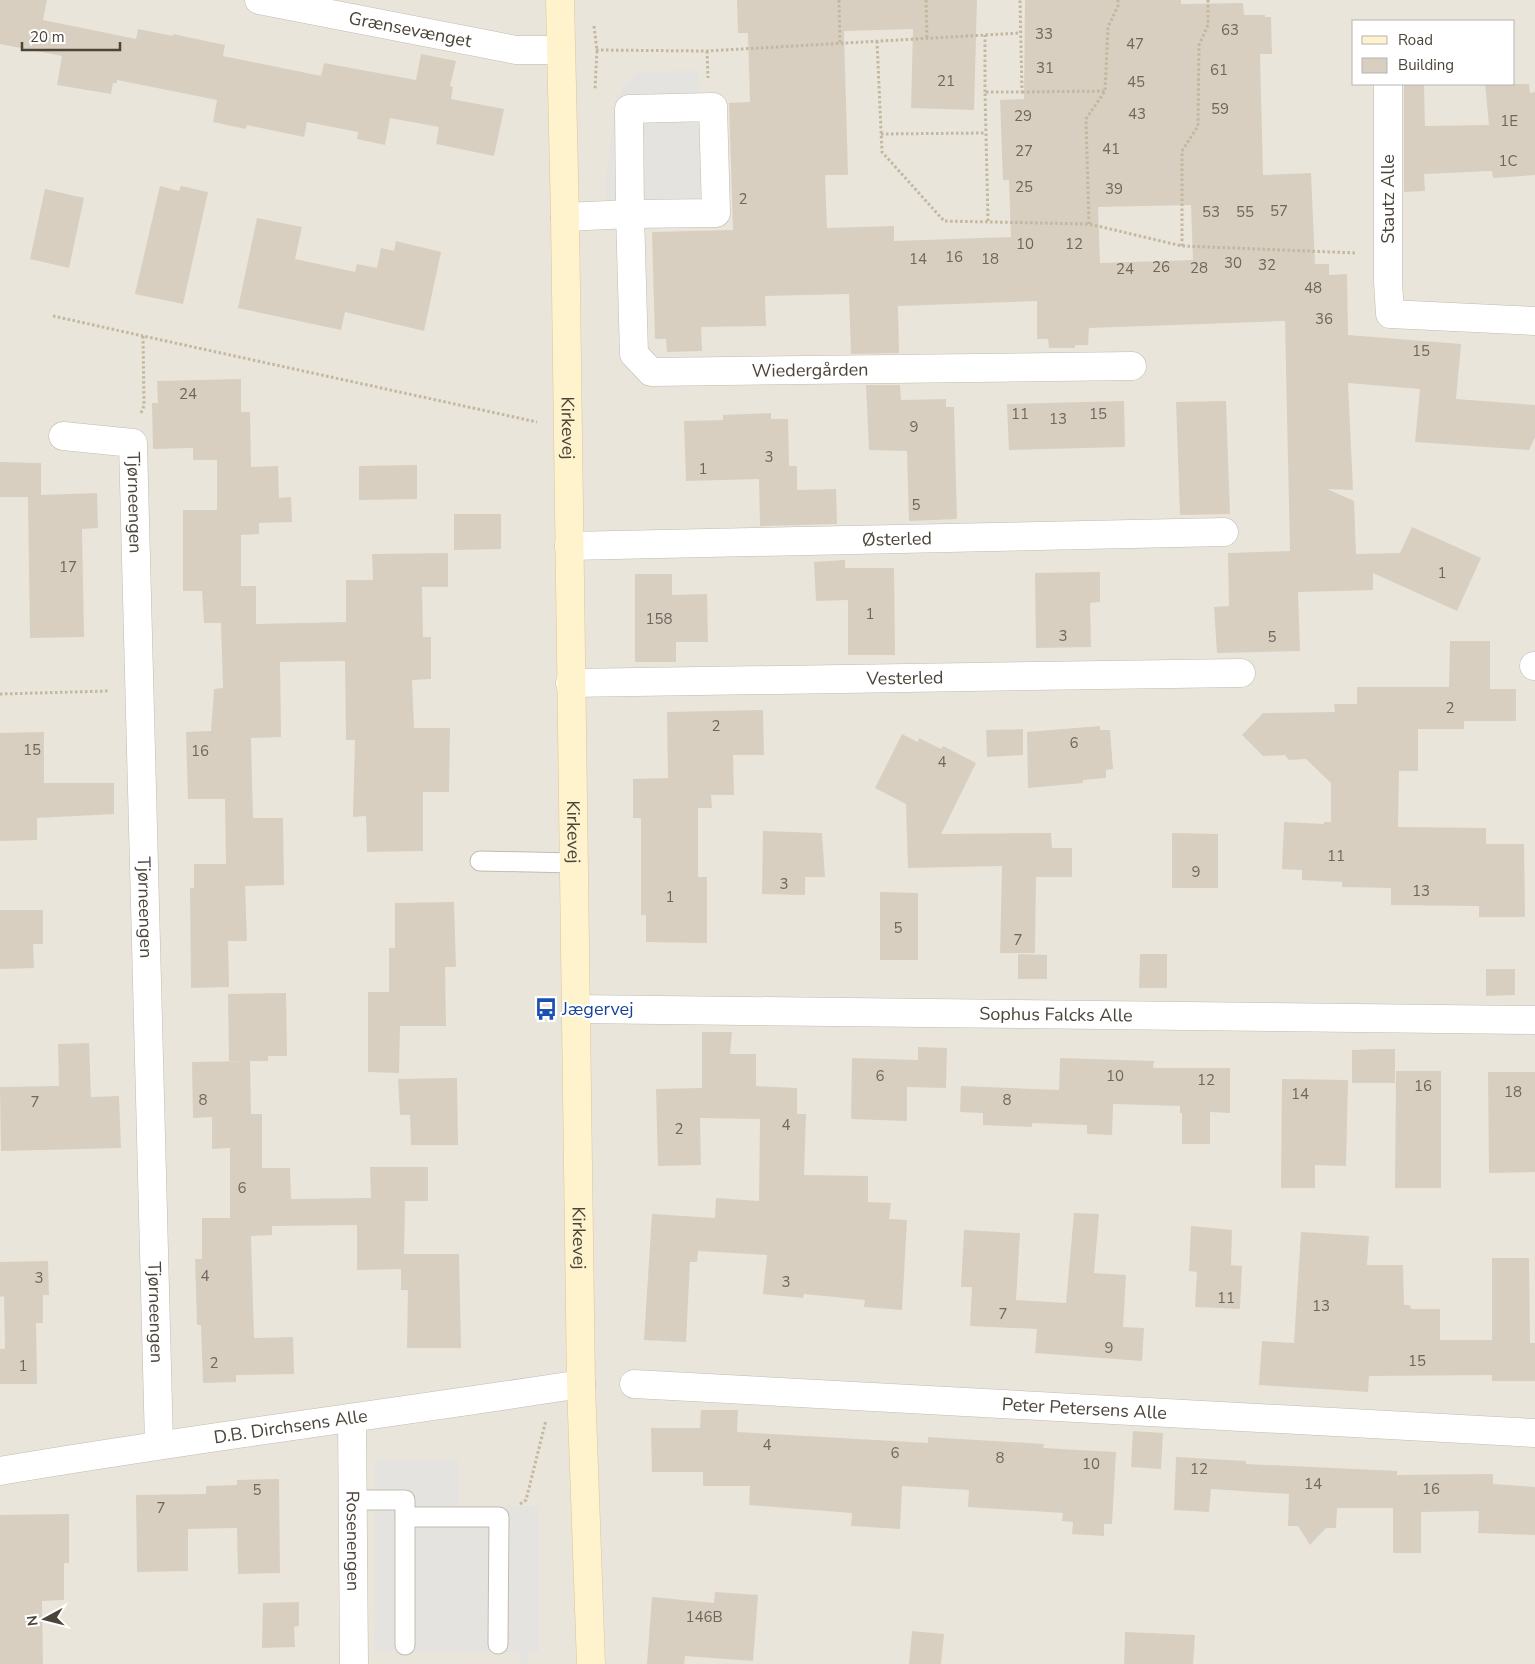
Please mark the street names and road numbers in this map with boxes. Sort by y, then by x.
street label: Grænsevænget [347,6,474,53]
street label: Stautz Alle [1376,154,1400,244]
street label: Wiedergården [752,357,869,383]
street label: Kirkevej [555,396,580,460]
street label: Tjørneengen [121,452,148,554]
street label: Østerled [862,526,932,552]
street label: Vesterled [865,665,944,691]
street label: Kirkevej [561,800,586,864]
street label: Tjørneengen [132,856,158,959]
street label: Sophus Falcks Alle [979,1002,1133,1027]
street label: Kirkevej [567,1206,591,1270]
street label: Tjørneengen [142,1261,169,1363]
street label: Peter Petersens Alle [1001,1392,1168,1425]
street label: D.B. Dirchsens Alle [212,1404,369,1449]
street label: Rosenengen [341,1491,365,1591]

